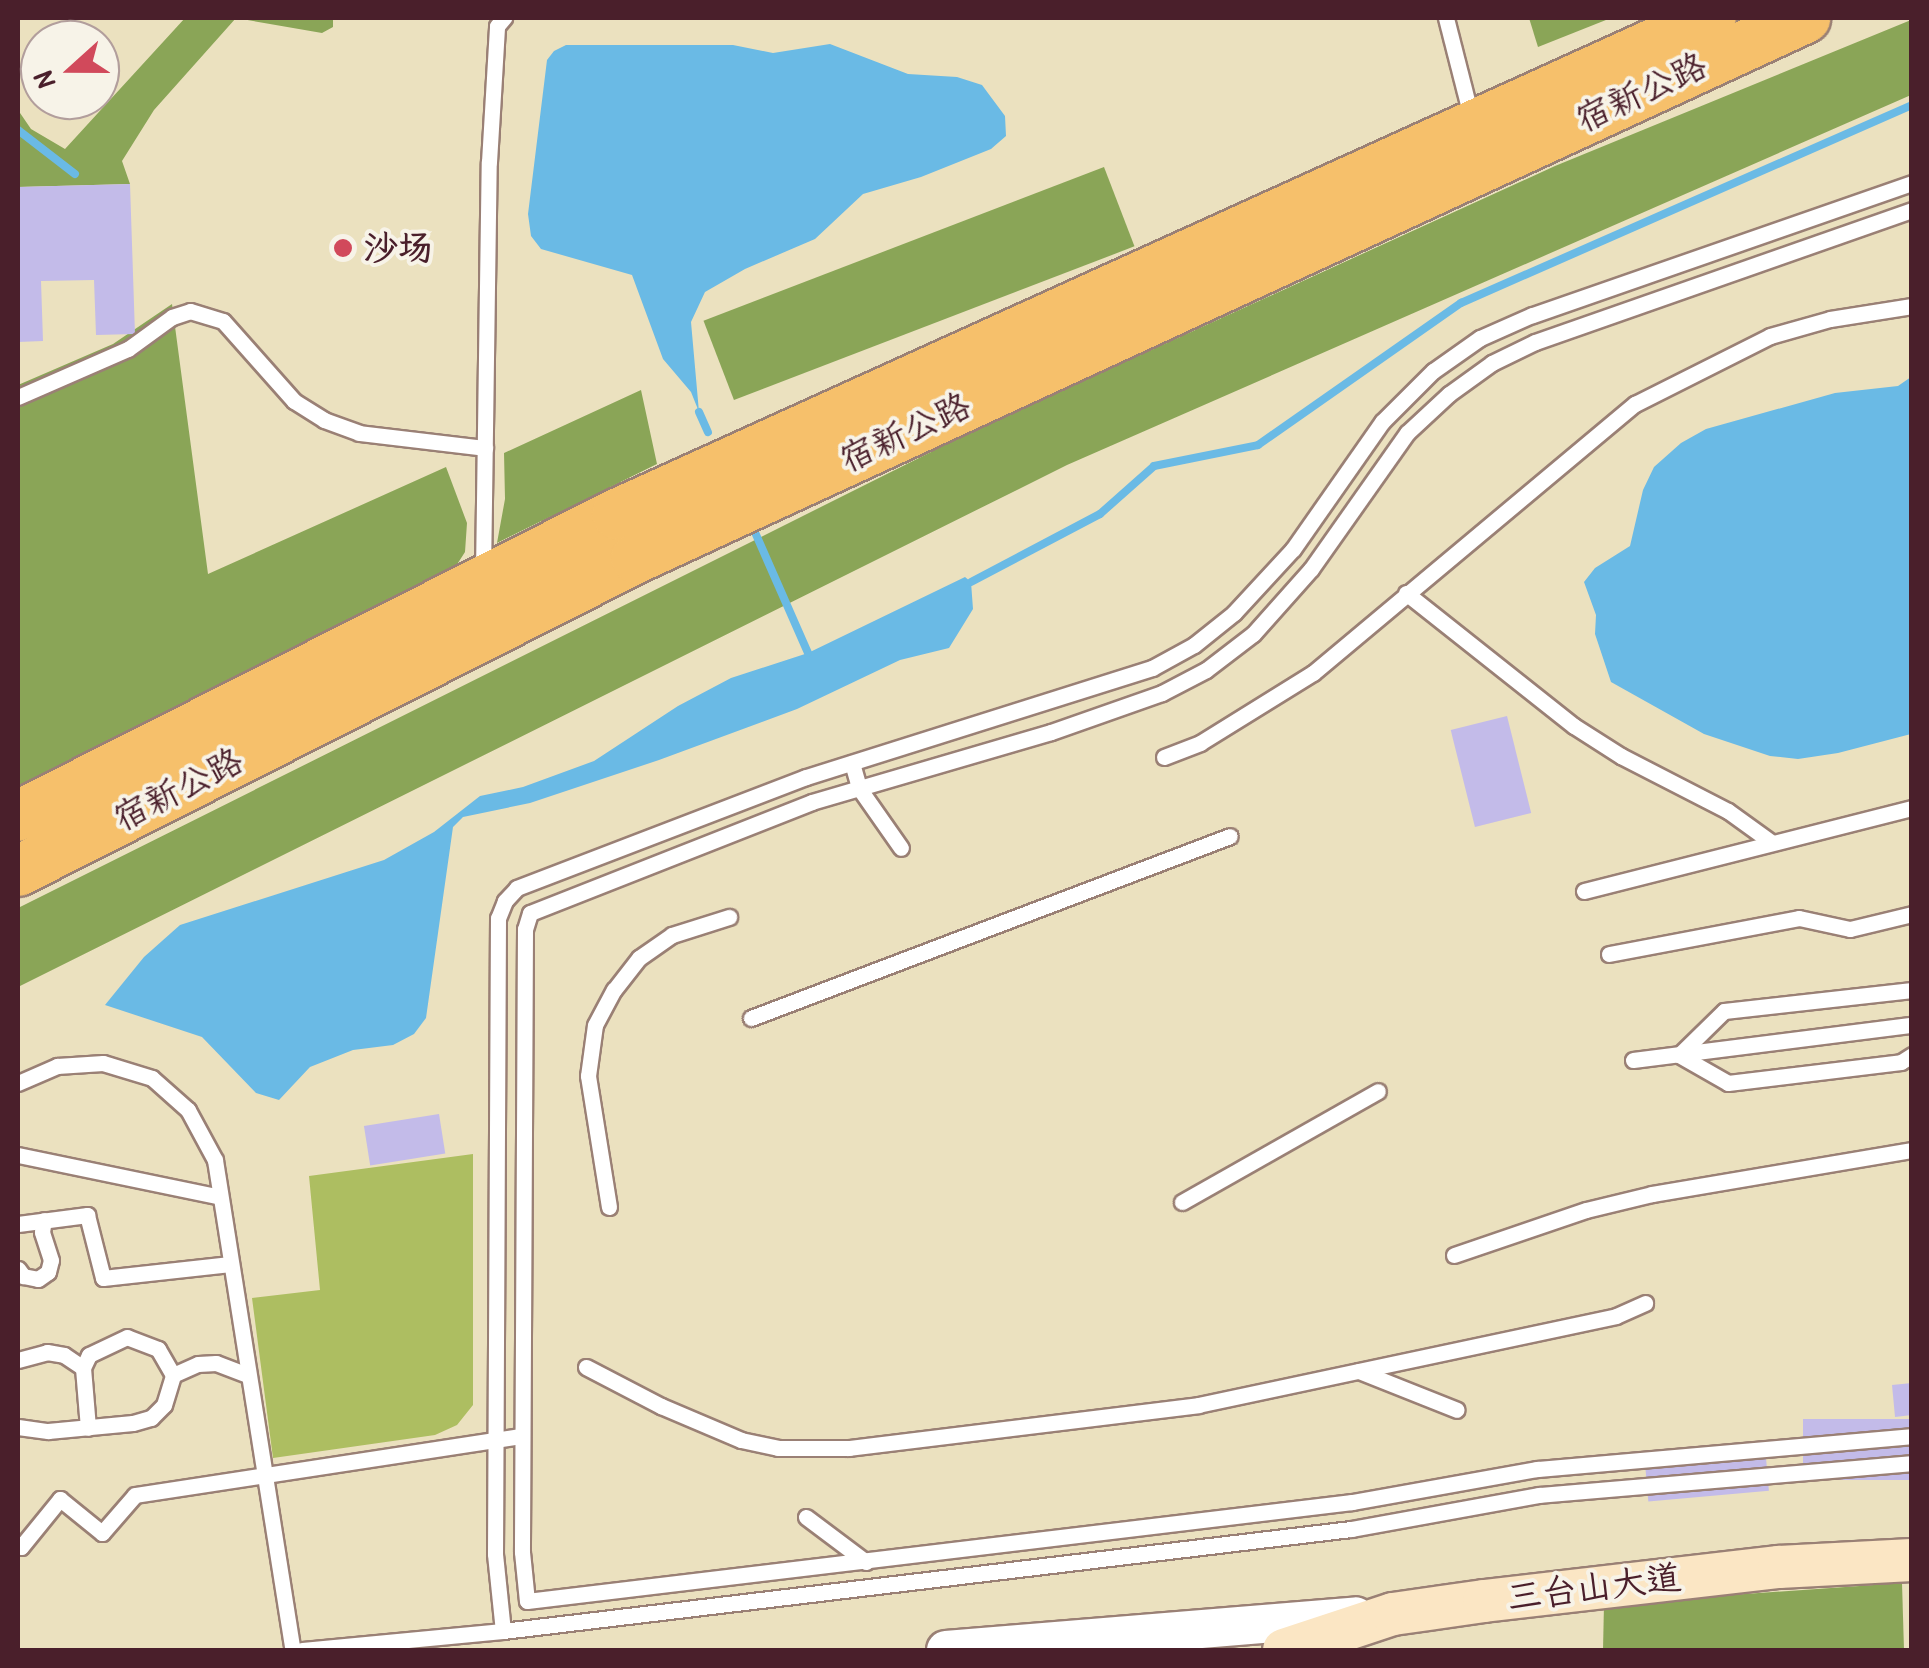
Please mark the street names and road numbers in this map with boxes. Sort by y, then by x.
street label: 宿新公路 [1569,43,1713,141]
street label: 宿新公路 [833,383,977,481]
street label: 宿新公路 [106,739,250,839]
street label: 三台山大道 [1505,1555,1683,1619]

